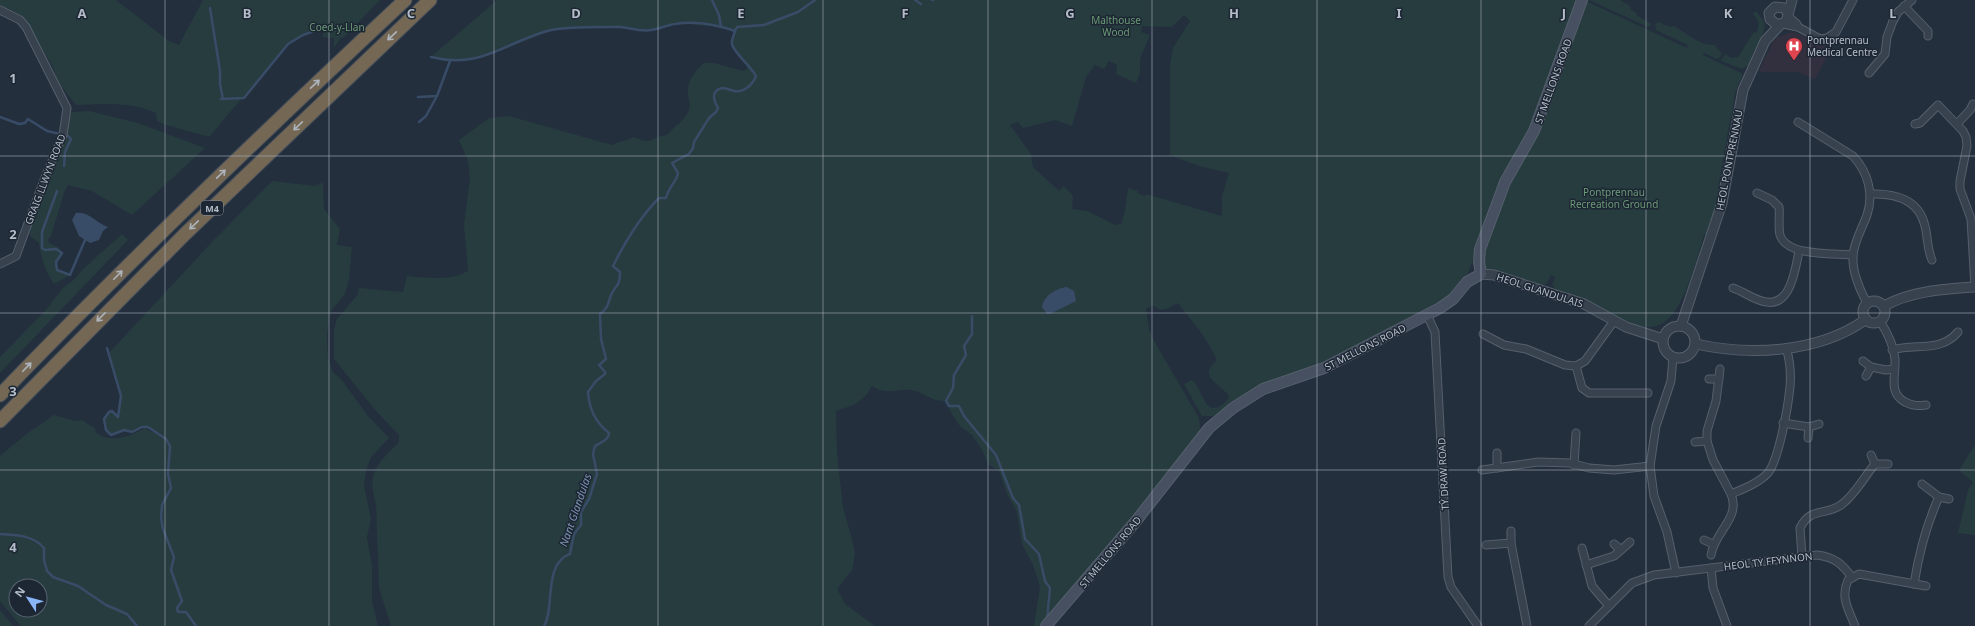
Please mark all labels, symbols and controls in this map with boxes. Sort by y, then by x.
text: A [78,4,87,22]
text: B [243,4,251,22]
text: C [407,4,415,22]
text: D [571,4,581,22]
text: E [737,4,745,22]
text: F [901,4,909,22]
text: G [1065,4,1075,22]
text: H [1229,4,1239,22]
text: I [1396,4,1402,22]
text: J [1561,4,1566,22]
text: K [1724,4,1733,22]
text: L [1889,4,1897,22]
park label: Malthouse Wood [1091,13,1141,39]
park label: Coed-y-Llan [309,20,365,34]
one-way arrow [387,31,397,41]
place label: Pontprennau Medical Centre [1807,33,1878,59]
hospital icon: Pontprennau Medical Centre [1784,36,1804,61]
street label: ST MELLONS ROAD [1531,37,1575,125]
text: 1 [9,69,17,87]
one-way arrow [310,79,320,89]
street label: HEOL PONTPRENNAU [1712,108,1746,212]
one-way arrow [293,121,303,130]
street label: GRAIG LLWYN ROAD [21,132,69,226]
one-way arrow [216,169,226,179]
park label: Pontprennau Recreation Ground [1570,185,1658,211]
road number: M4 [201,201,223,215]
one-way arrow [189,221,199,230]
text: 2 [9,225,17,243]
street label: HEOL GLANDULAIS [1495,269,1586,311]
one-way arrow [113,270,123,279]
one-way arrow [97,312,106,322]
street label: ST MELLONS ROAD [1322,320,1408,374]
one-way arrow [22,362,32,372]
text: 3 [9,382,17,400]
street label: TŶ DRAW ROAD [1434,437,1452,511]
water label: Nant Glandulas [555,471,595,549]
street label: ST MELLONS ROAD [1076,513,1144,591]
text: 4 [9,538,17,556]
street label: HEOL TY FFYNNON [1723,549,1813,573]
north arrow [8,578,48,618]
text: N [11,584,28,600]

